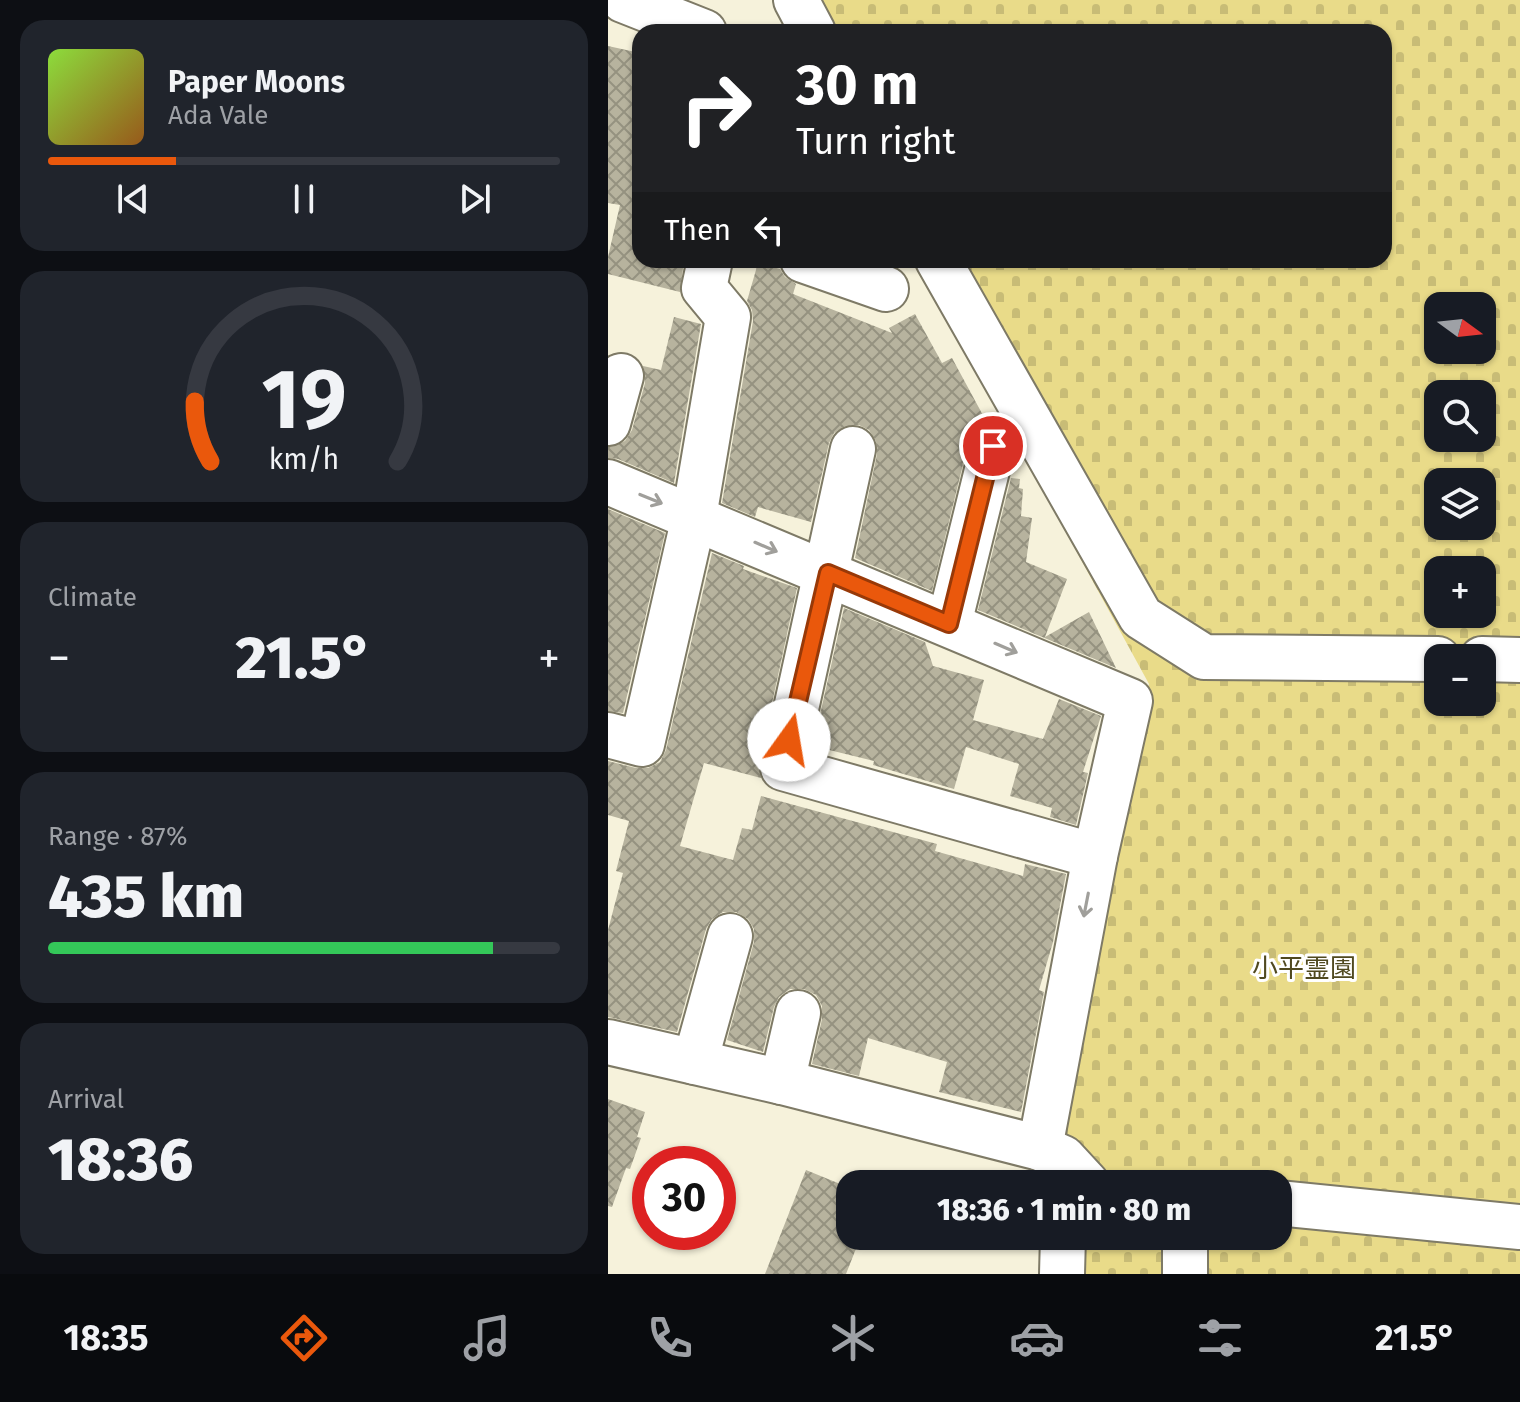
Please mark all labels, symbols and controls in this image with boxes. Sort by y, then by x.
text: 30 m [796,52,918,119]
icon: right [664,56,768,160]
text: Paper Moons [168,64,345,100]
text: Ada Vale [168,100,268,131]
text: Turn right [796,120,956,164]
icon: previous [111,177,155,221]
icon: pause [282,177,326,221]
icon: next [453,177,497,221]
icon: left [747,208,791,252]
text: Then [664,212,731,248]
north arrow [1424,292,1496,364]
map controls [1424,292,1496,716]
text: 19 [261,350,347,450]
button: search [1424,380,1496,452]
pin [959,412,1027,480]
icon: arrive [971,424,1015,468]
text: km/h [269,442,339,477]
button: layers [1424,468,1496,540]
one-way arrow [638,493,663,508]
one-way arrow [753,541,778,555]
button: + [1424,556,1496,628]
text: Climate [48,582,137,613]
text: 21.5° [236,622,372,694]
text: − [48,632,70,685]
text: + [538,632,560,685]
one-way arrow [993,641,1017,656]
button: − [1424,644,1496,716]
position arrow [747,698,831,782]
text: Range · 87% [48,821,187,852]
text: 435 km [48,861,244,933]
one-way arrow [1077,892,1092,917]
park label: 小平霊園 [1252,953,1356,984]
text: Arrival [48,1084,124,1115]
text: 18:36 [48,1124,193,1196]
speed limit sign: 30 [632,1146,736,1250]
text: 18:36 · 1 min · 80 m [937,1192,1191,1228]
icon: directions [276,1310,332,1366]
icon: music [459,1310,515,1366]
icon: phone [642,1310,698,1366]
icon: climate [825,1310,881,1366]
icon: car [1009,1310,1065,1366]
icon: filters [1192,1310,1248,1366]
text: 18:35 [64,1316,148,1360]
text: 21.5° [1375,1316,1456,1360]

